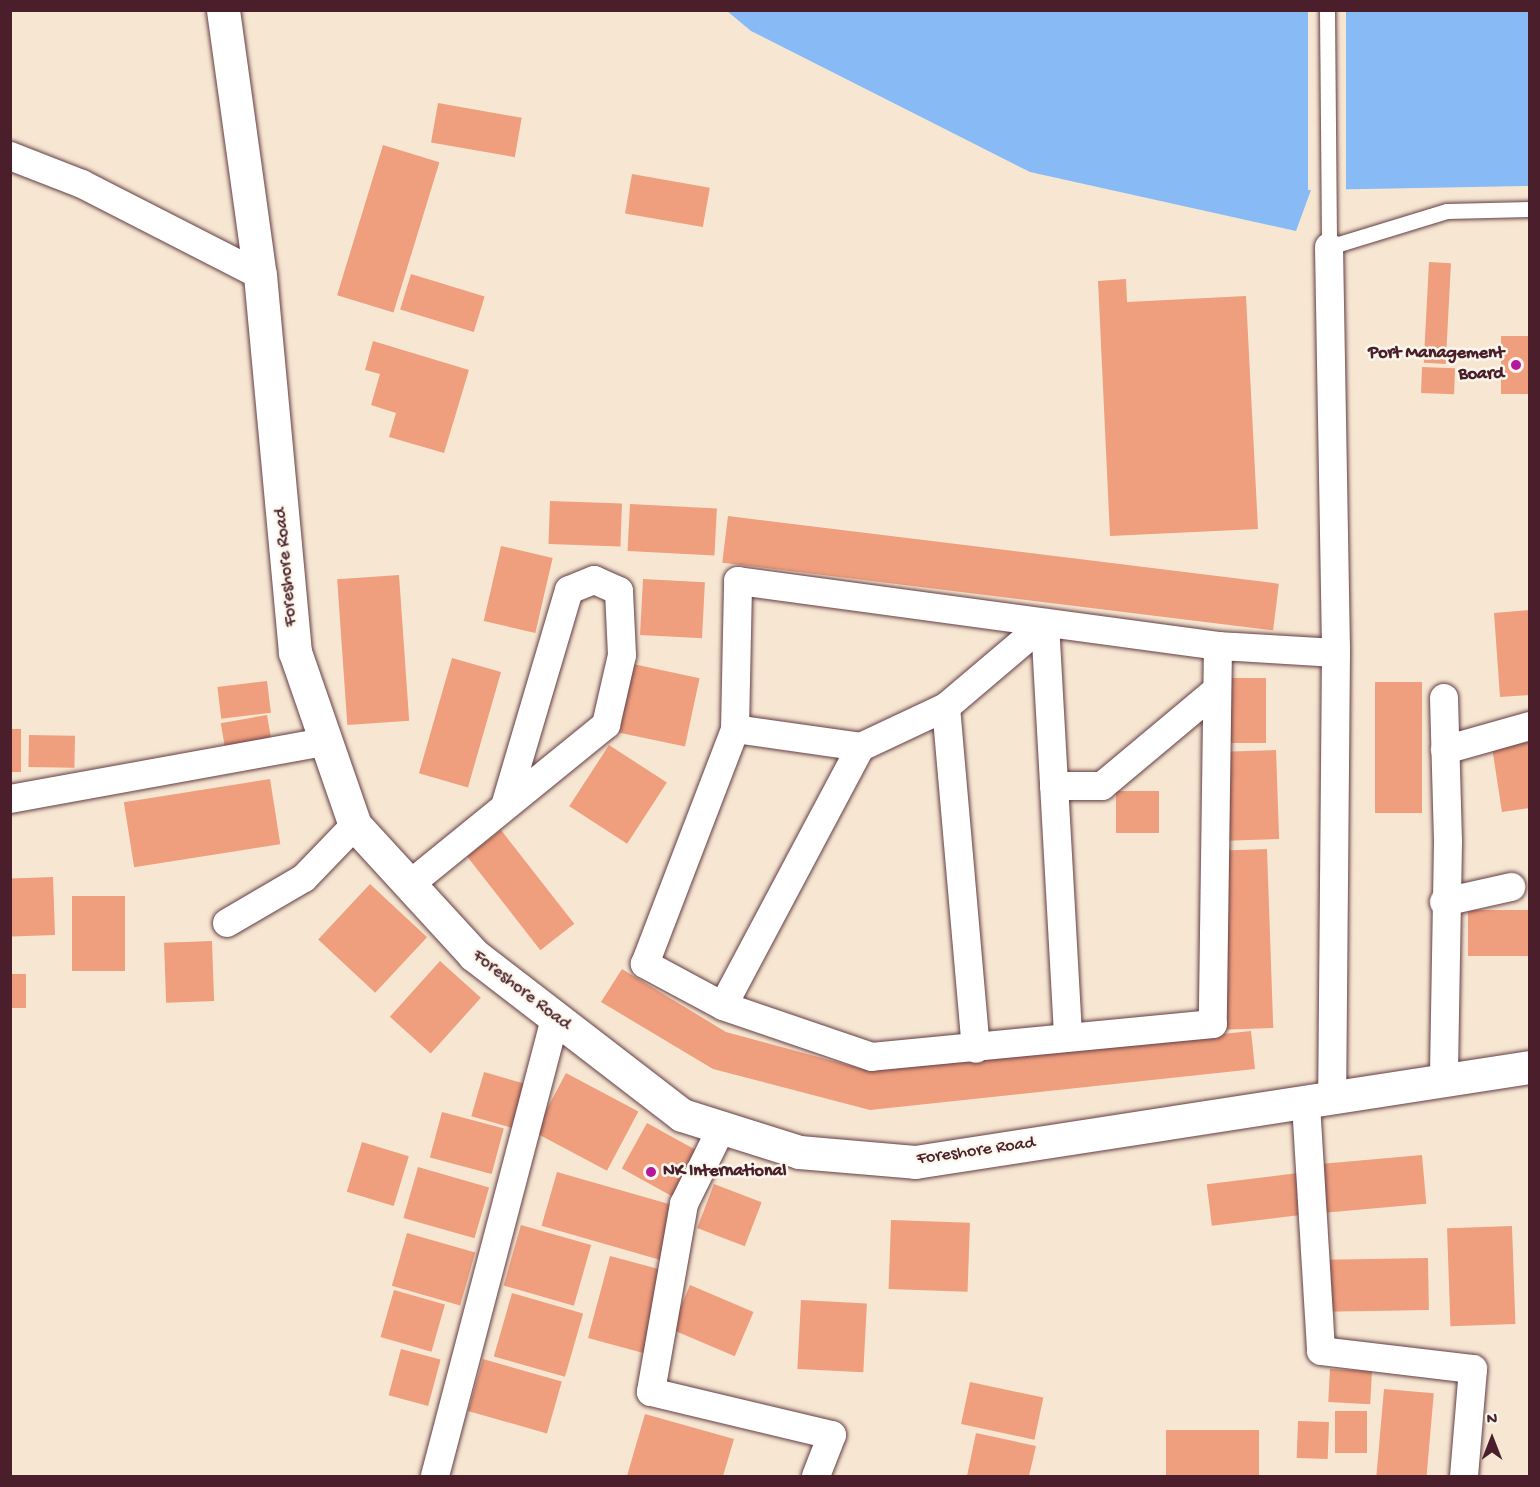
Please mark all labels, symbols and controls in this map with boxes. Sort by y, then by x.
place label: Port Management Board [1368,344,1504,386]
marker: Port Management Board [1509,358,1523,372]
street label: Foreshore Road [271,507,303,627]
street label: Foreshore Road [467,946,575,1036]
street label: Foreshore Road [916,1133,1036,1171]
place label: NK International [663,1161,786,1183]
marker: NK International [644,1165,658,1179]
north arrow [1462,1409,1522,1469]
text: N [1487,1411,1497,1430]

